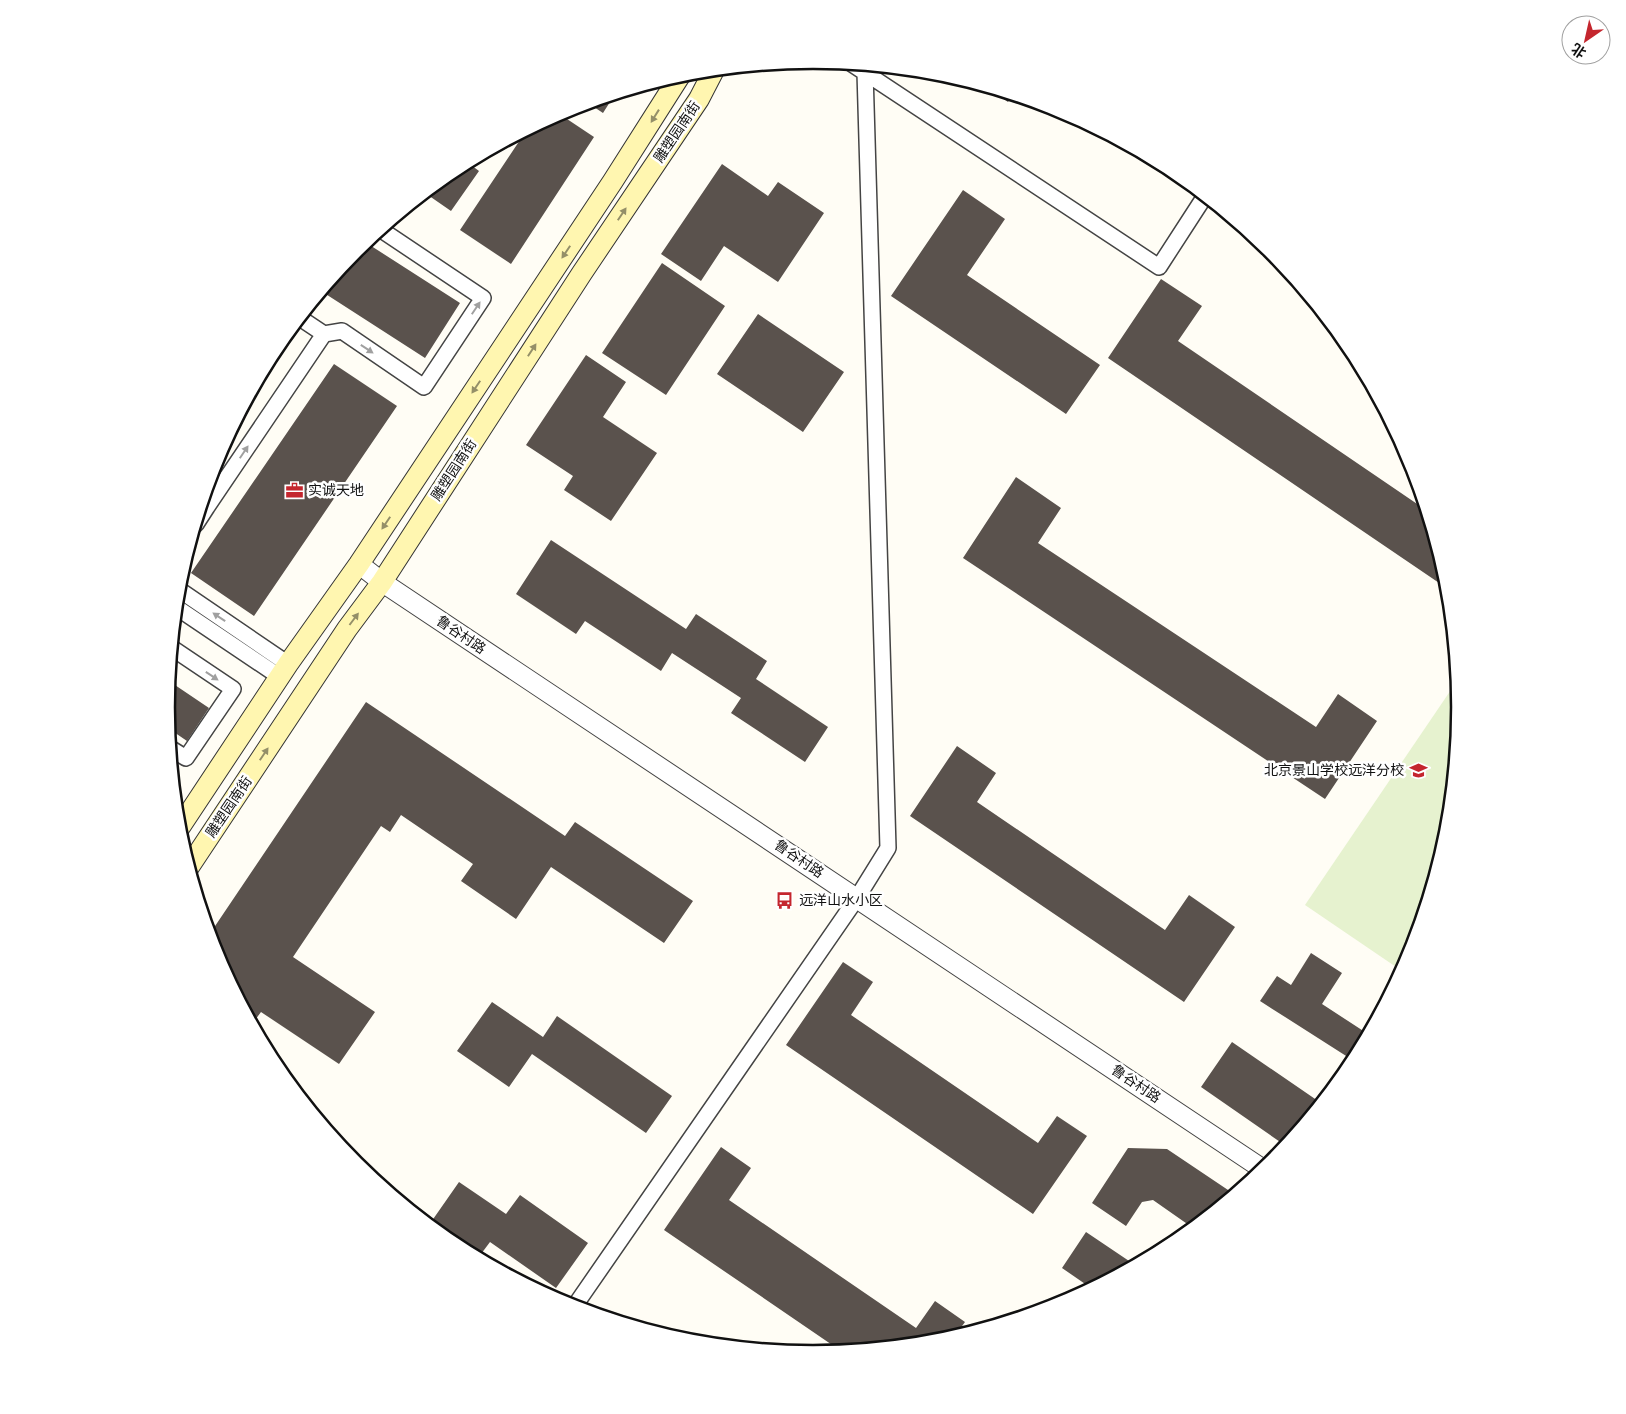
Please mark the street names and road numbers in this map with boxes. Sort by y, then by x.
street label: 雕塑园南街 [650,98,704,166]
street label: 雕塑园南街 [428,436,480,504]
street label: 鲁谷村路 [433,612,489,658]
street label: 雕塑园南街 [202,773,256,841]
street label: 鲁谷村路 [771,836,827,882]
street label: 鲁谷村路 [1108,1061,1164,1107]

